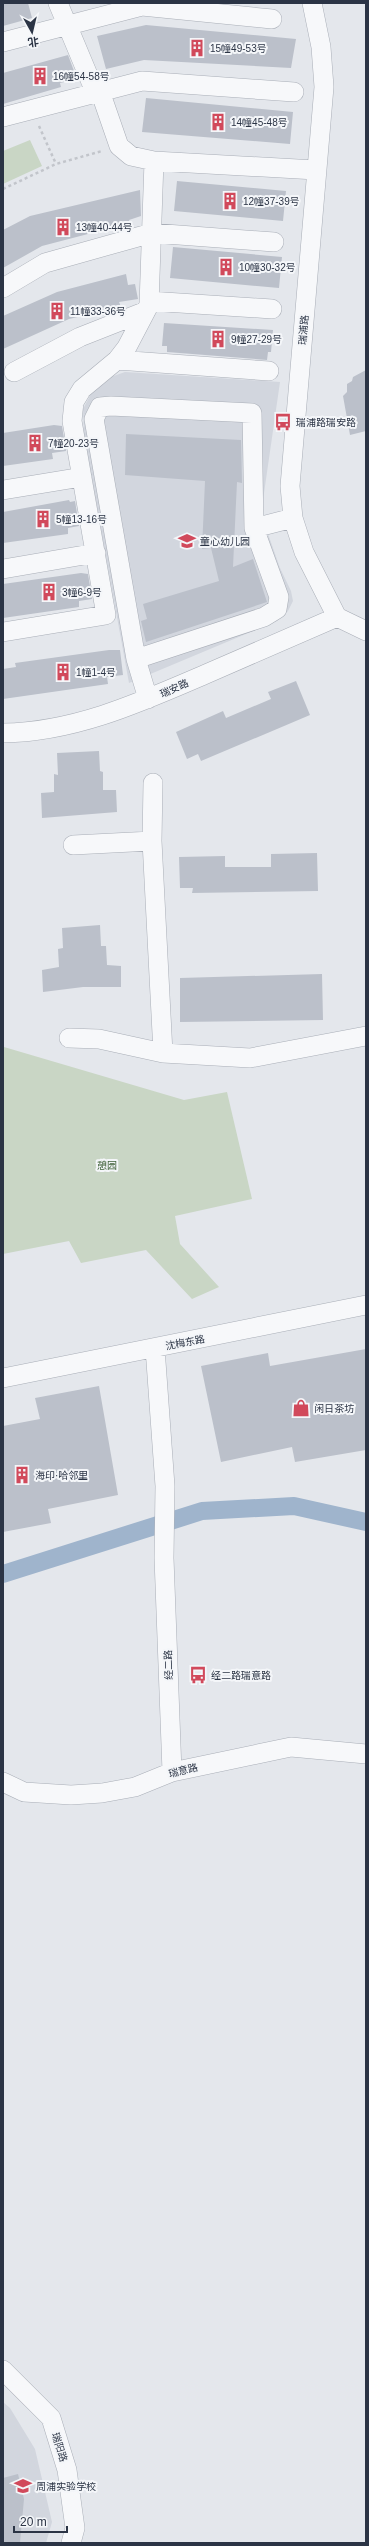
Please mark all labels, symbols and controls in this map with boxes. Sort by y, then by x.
north arrow [12,12,52,52]
text: 北 [27,35,40,49]
building icon: 15幢49-53号 [187,38,207,58]
place label: 15幢49-53号 [210,43,267,54]
building icon: 16幢54-58号 [30,66,50,86]
place label: 16幢54-58号 [53,71,110,82]
building icon: 14幢45-48号 [208,112,228,132]
place label: 14幢45-48号 [231,117,288,128]
building icon: 12幢37-39号 [220,191,240,211]
place label: 12幢37-39号 [243,196,300,207]
building icon: 13幢40-44号 [53,217,73,237]
place label: 13幢40-44号 [76,222,133,233]
building icon: 10幢30-32号 [216,257,236,277]
place label: 10幢30-32号 [239,262,296,273]
building icon: 11幢33-36号 [47,301,67,321]
place label: 11幢33-36号 [70,306,126,317]
street label: 瑞浦路 [297,315,310,345]
building icon: 9幢27-29号 [208,329,228,349]
place label: 9幢27-29号 [231,334,282,345]
bus stop icon: 瑞浦路瑞安路 [273,412,293,432]
place label: 瑞浦路瑞安路 [296,417,356,428]
building icon: 7幢20-23号 [25,433,45,453]
place label: 7幢20-23号 [48,438,99,449]
building icon: 5幢13-16号 [33,509,53,529]
place label: 5幢13-16号 [56,514,107,525]
school or university icon: 童心幼儿园 [177,531,197,551]
place label: 童心幼儿园 [200,536,250,547]
building icon: 3幢6-9号 [39,582,59,602]
place label: 3幢6-9号 [62,587,102,598]
building icon: 1幢1-4号 [53,662,73,682]
place label: 1幢1-4号 [76,667,116,678]
street label: 瑞安路 [158,677,190,700]
park label: 憩园 [97,1160,117,1171]
street label: 沈梅东路 [164,1333,206,1352]
shop icon: 闲日茶坊 [291,1398,311,1418]
place label: 闲日茶坊 [314,1403,354,1414]
building icon: 海印·哈邻里 [12,1465,32,1485]
place label: 海印·哈邻里 [35,1470,88,1481]
street label: 经二路 [162,1650,175,1680]
bus stop icon: 经二路瑞意路 [188,1665,208,1685]
place label: 经二路瑞意路 [211,1670,271,1681]
street label: 瑞意路 [167,1762,199,1779]
street label: 瑞阳路 [50,2431,69,2463]
school or university icon: 周浦实验学校 [13,2476,33,2496]
place label: 周浦实验学校 [36,2481,96,2492]
scale bar [14,2508,67,2534]
text: 20 m [20,2515,47,2529]

